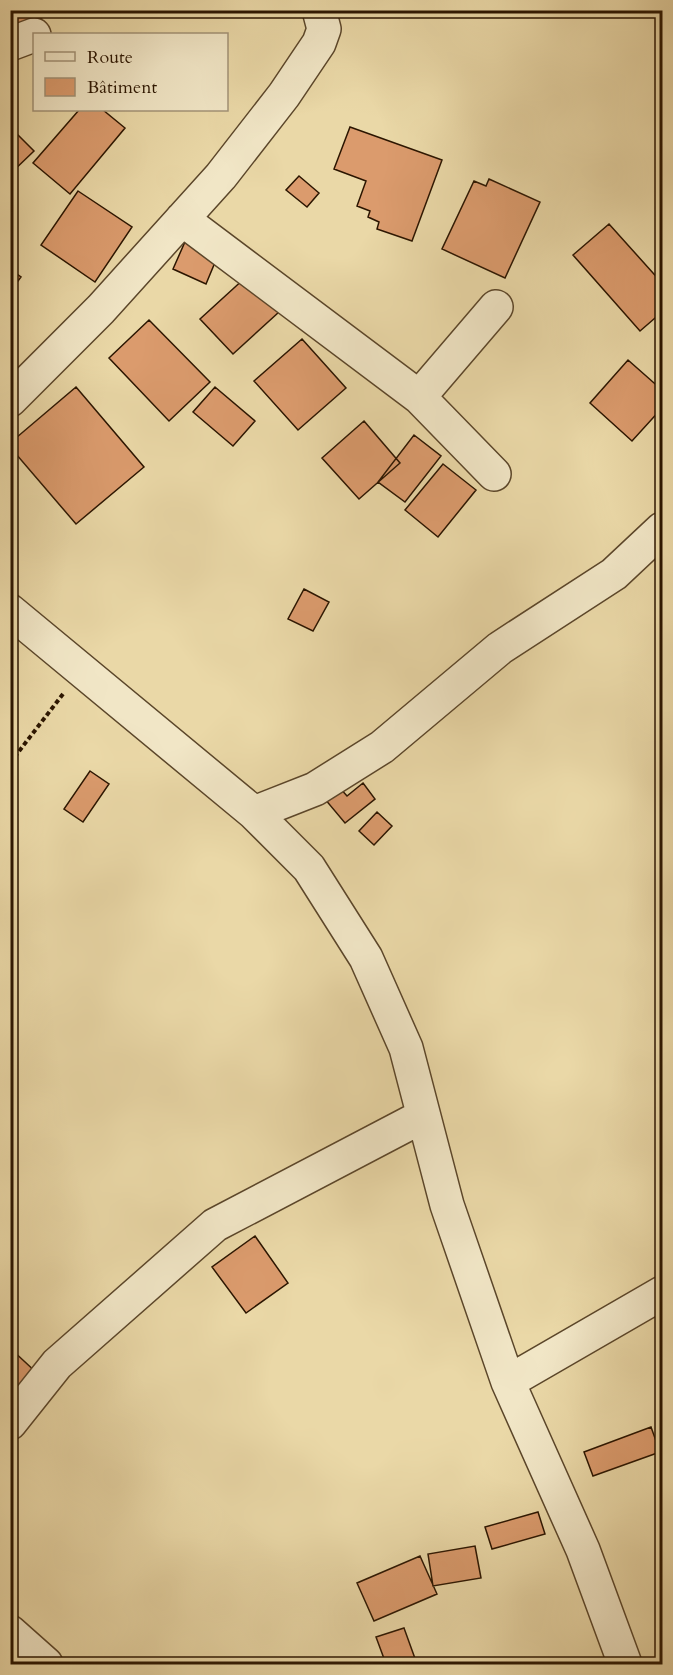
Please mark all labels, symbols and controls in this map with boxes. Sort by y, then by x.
legend [33,33,228,111]
text: Route [87,45,133,70]
text: Bâtiment [87,75,157,100]

